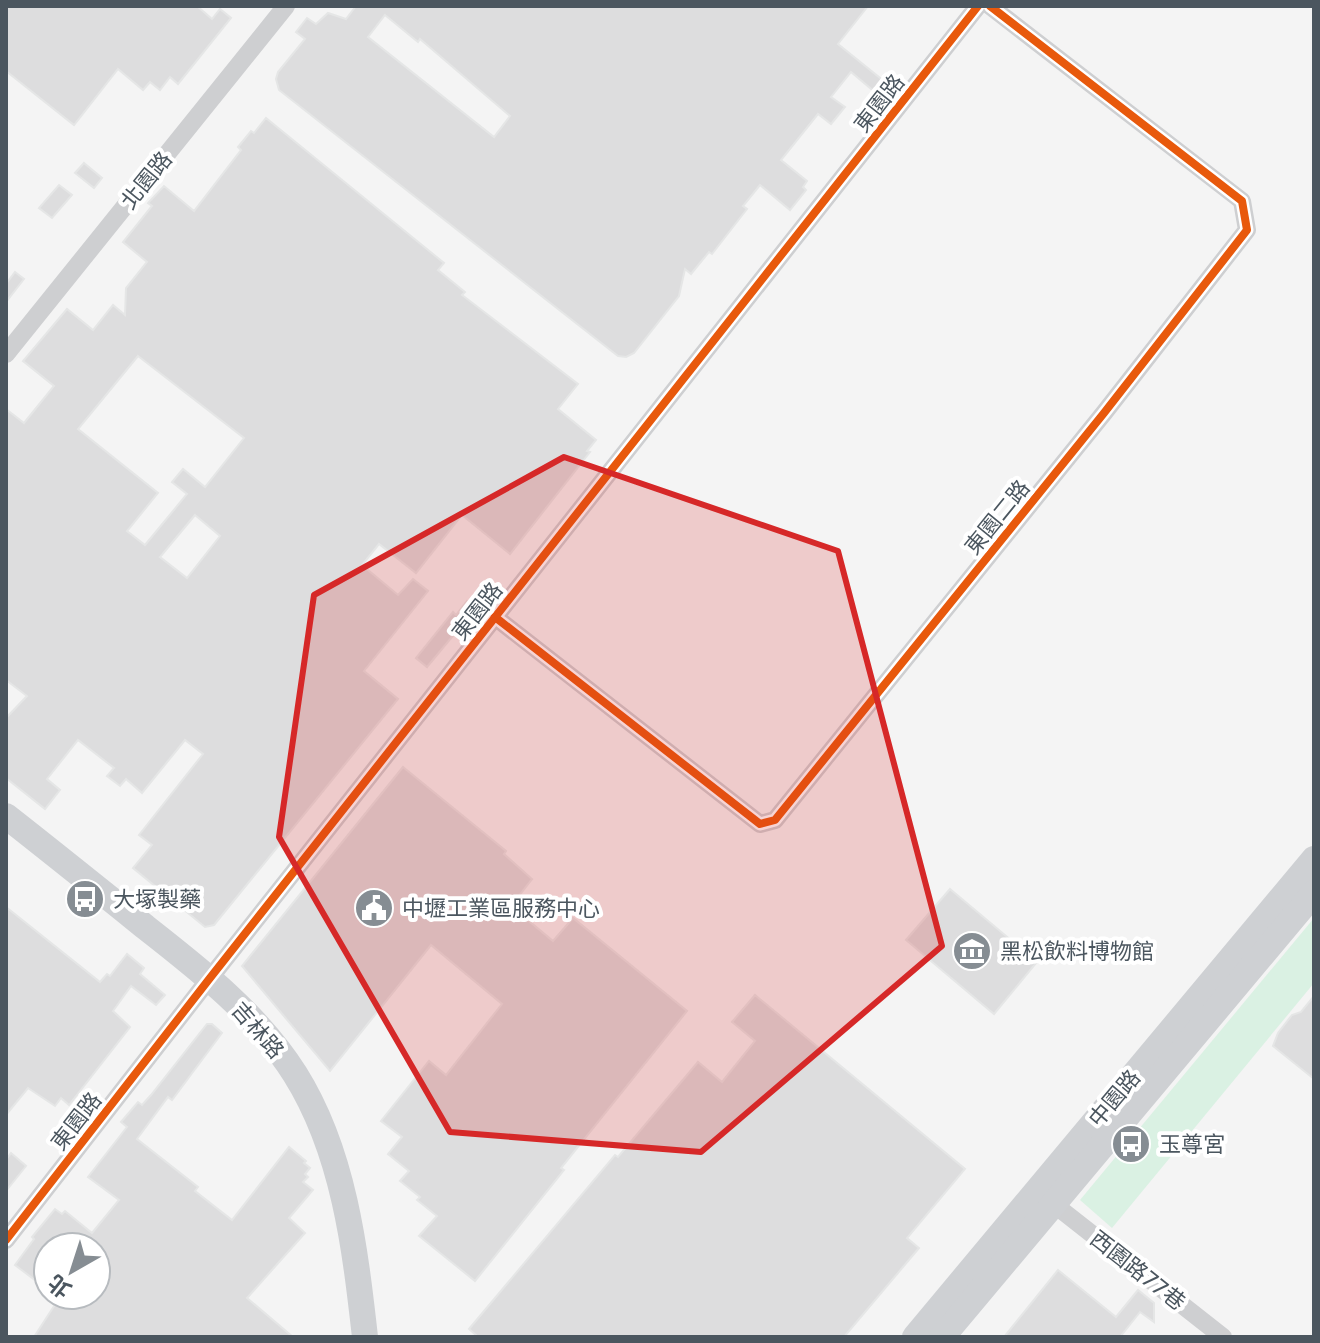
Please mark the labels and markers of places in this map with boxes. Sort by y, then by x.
bus stop icon: 大塚製藥 [64,878,106,920]
place label: 大塚製藥 [113,886,201,912]
public building icon: 中壢工業區服務中心 [353,887,395,929]
place label: 中壢工業區服務中心 [402,895,600,921]
museum icon: 黑松飲料博物館 [951,930,993,972]
place label: 黑松飲料博物館 [1000,938,1154,964]
bus stop icon: 玉尊宮 [1110,1123,1152,1165]
place label: 玉尊宮 [1159,1131,1225,1157]

